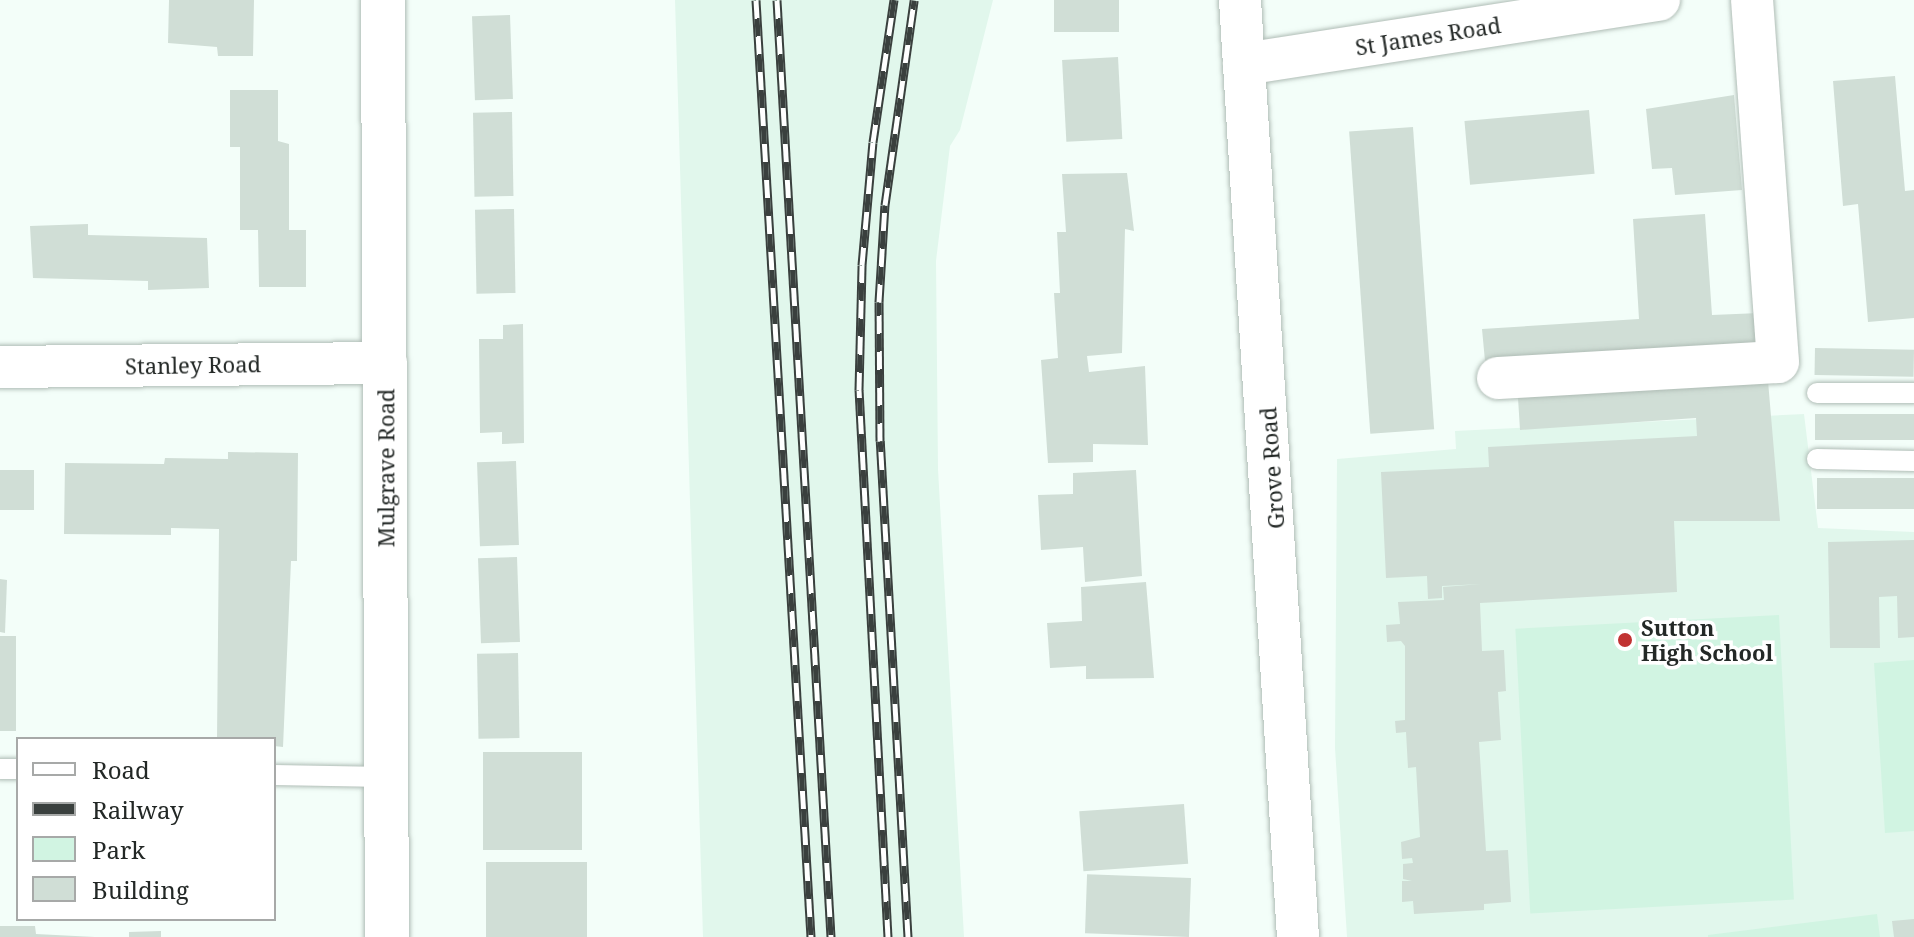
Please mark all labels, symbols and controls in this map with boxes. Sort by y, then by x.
street label: St James Road [1353,11,1503,61]
street label: Stanley Road [125,351,261,379]
street label: Mulgrave Road [373,389,399,547]
street label: Grove Road [1255,406,1289,530]
place label: Sutton High School [1641,614,1773,666]
marker: Sutton High School [1616,631,1634,649]
legend [16,737,276,921]
text: Road [92,753,150,786]
text: Railway [92,793,184,826]
text: Park [92,833,145,866]
text: Building [92,873,189,906]

